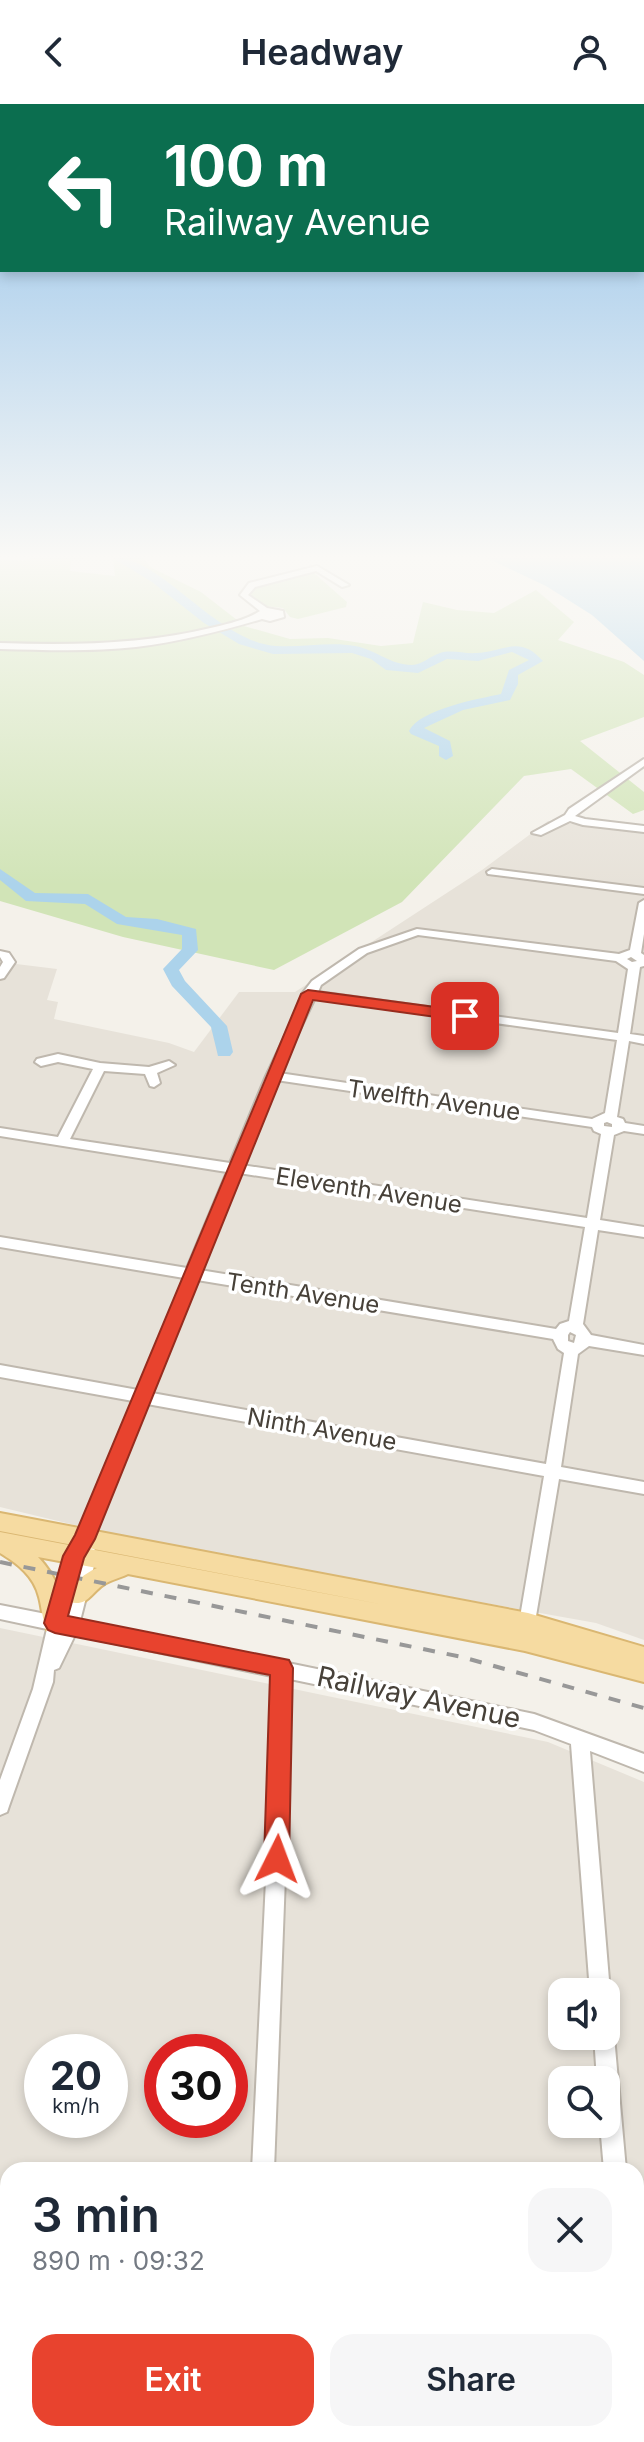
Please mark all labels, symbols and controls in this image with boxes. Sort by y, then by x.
icon: back [32,30,76,74]
text: Headway [240,30,404,74]
icon: person [568,30,612,74]
text: 100 m [164,132,328,200]
icon: left [32,136,136,240]
text: Railway Avenue [164,200,431,244]
pin [431,982,499,1050]
icon: arrive [443,994,487,1038]
street label: Twelfth Avenue [346,1074,522,1126]
street label: Eleventh Avenue [274,1161,464,1219]
street label: Tenth Avenue [224,1267,382,1319]
street label: Ninth Avenue [245,1402,399,1456]
street label: Railway Avenue [314,1659,524,1735]
position arrow [235,1817,319,1901]
map controls [548,1978,620,2138]
button: sound [548,1978,620,2050]
speed limit sign: 30 [144,2034,248,2138]
text: 20 [50,2051,102,2100]
button: search [548,2066,620,2138]
text: km/h [52,2094,100,2118]
text: 3 min [32,2185,160,2244]
button: close [528,2188,612,2272]
text: 890 m · 09:32 [32,2245,205,2276]
button: Exit [32,2334,314,2426]
button: Share [330,2334,612,2426]

